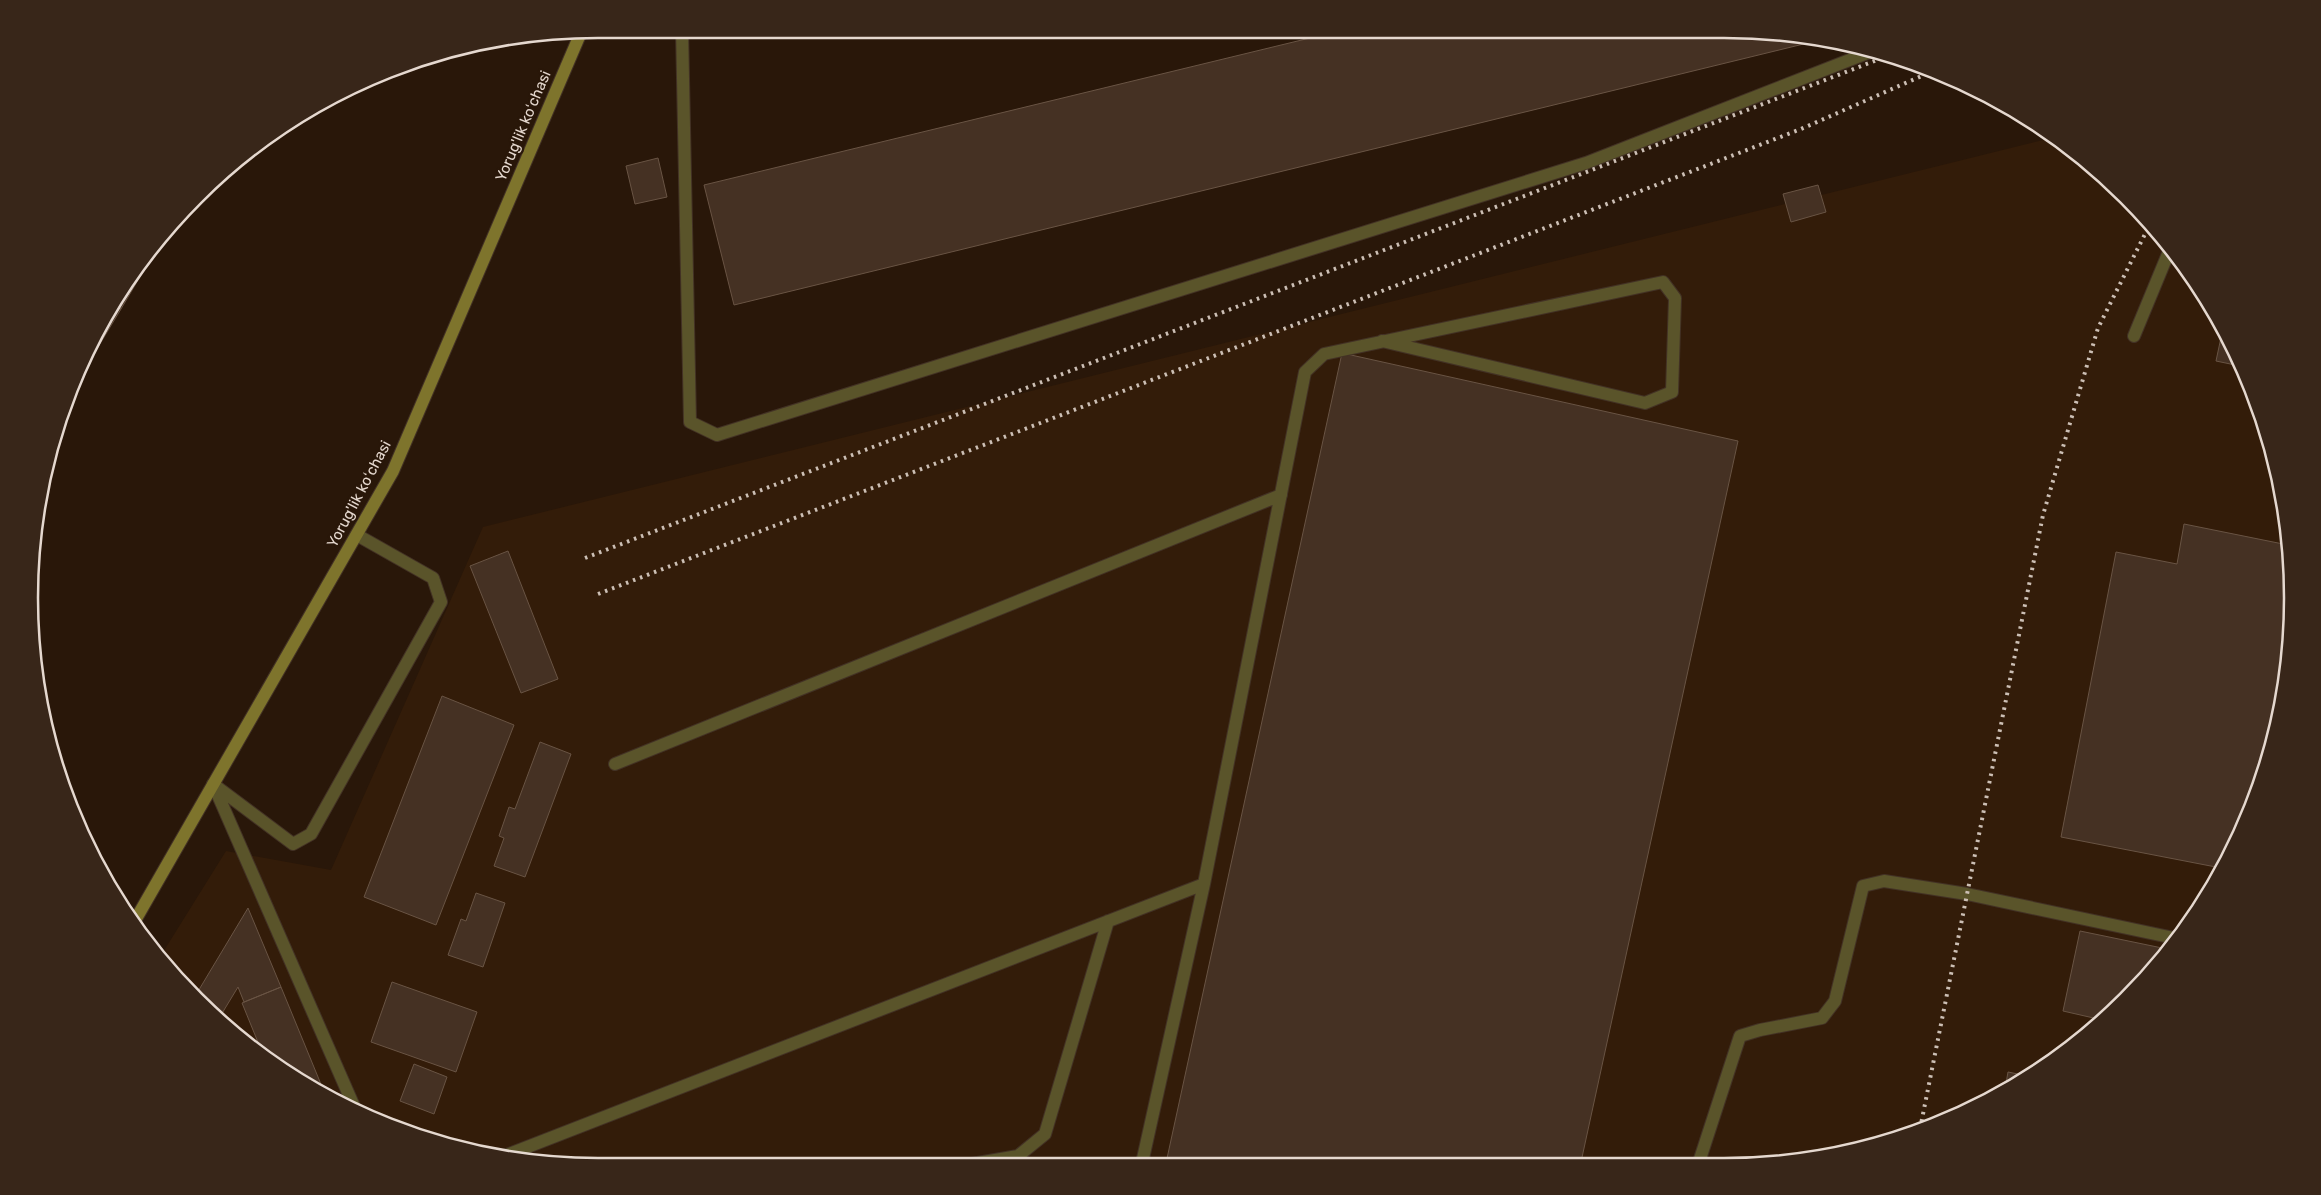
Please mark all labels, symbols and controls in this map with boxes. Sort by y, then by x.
street label: Yorug'lik koʻchasi [492,68,554,184]
street label: Yorug'lik koʻchasi [323,437,395,551]

